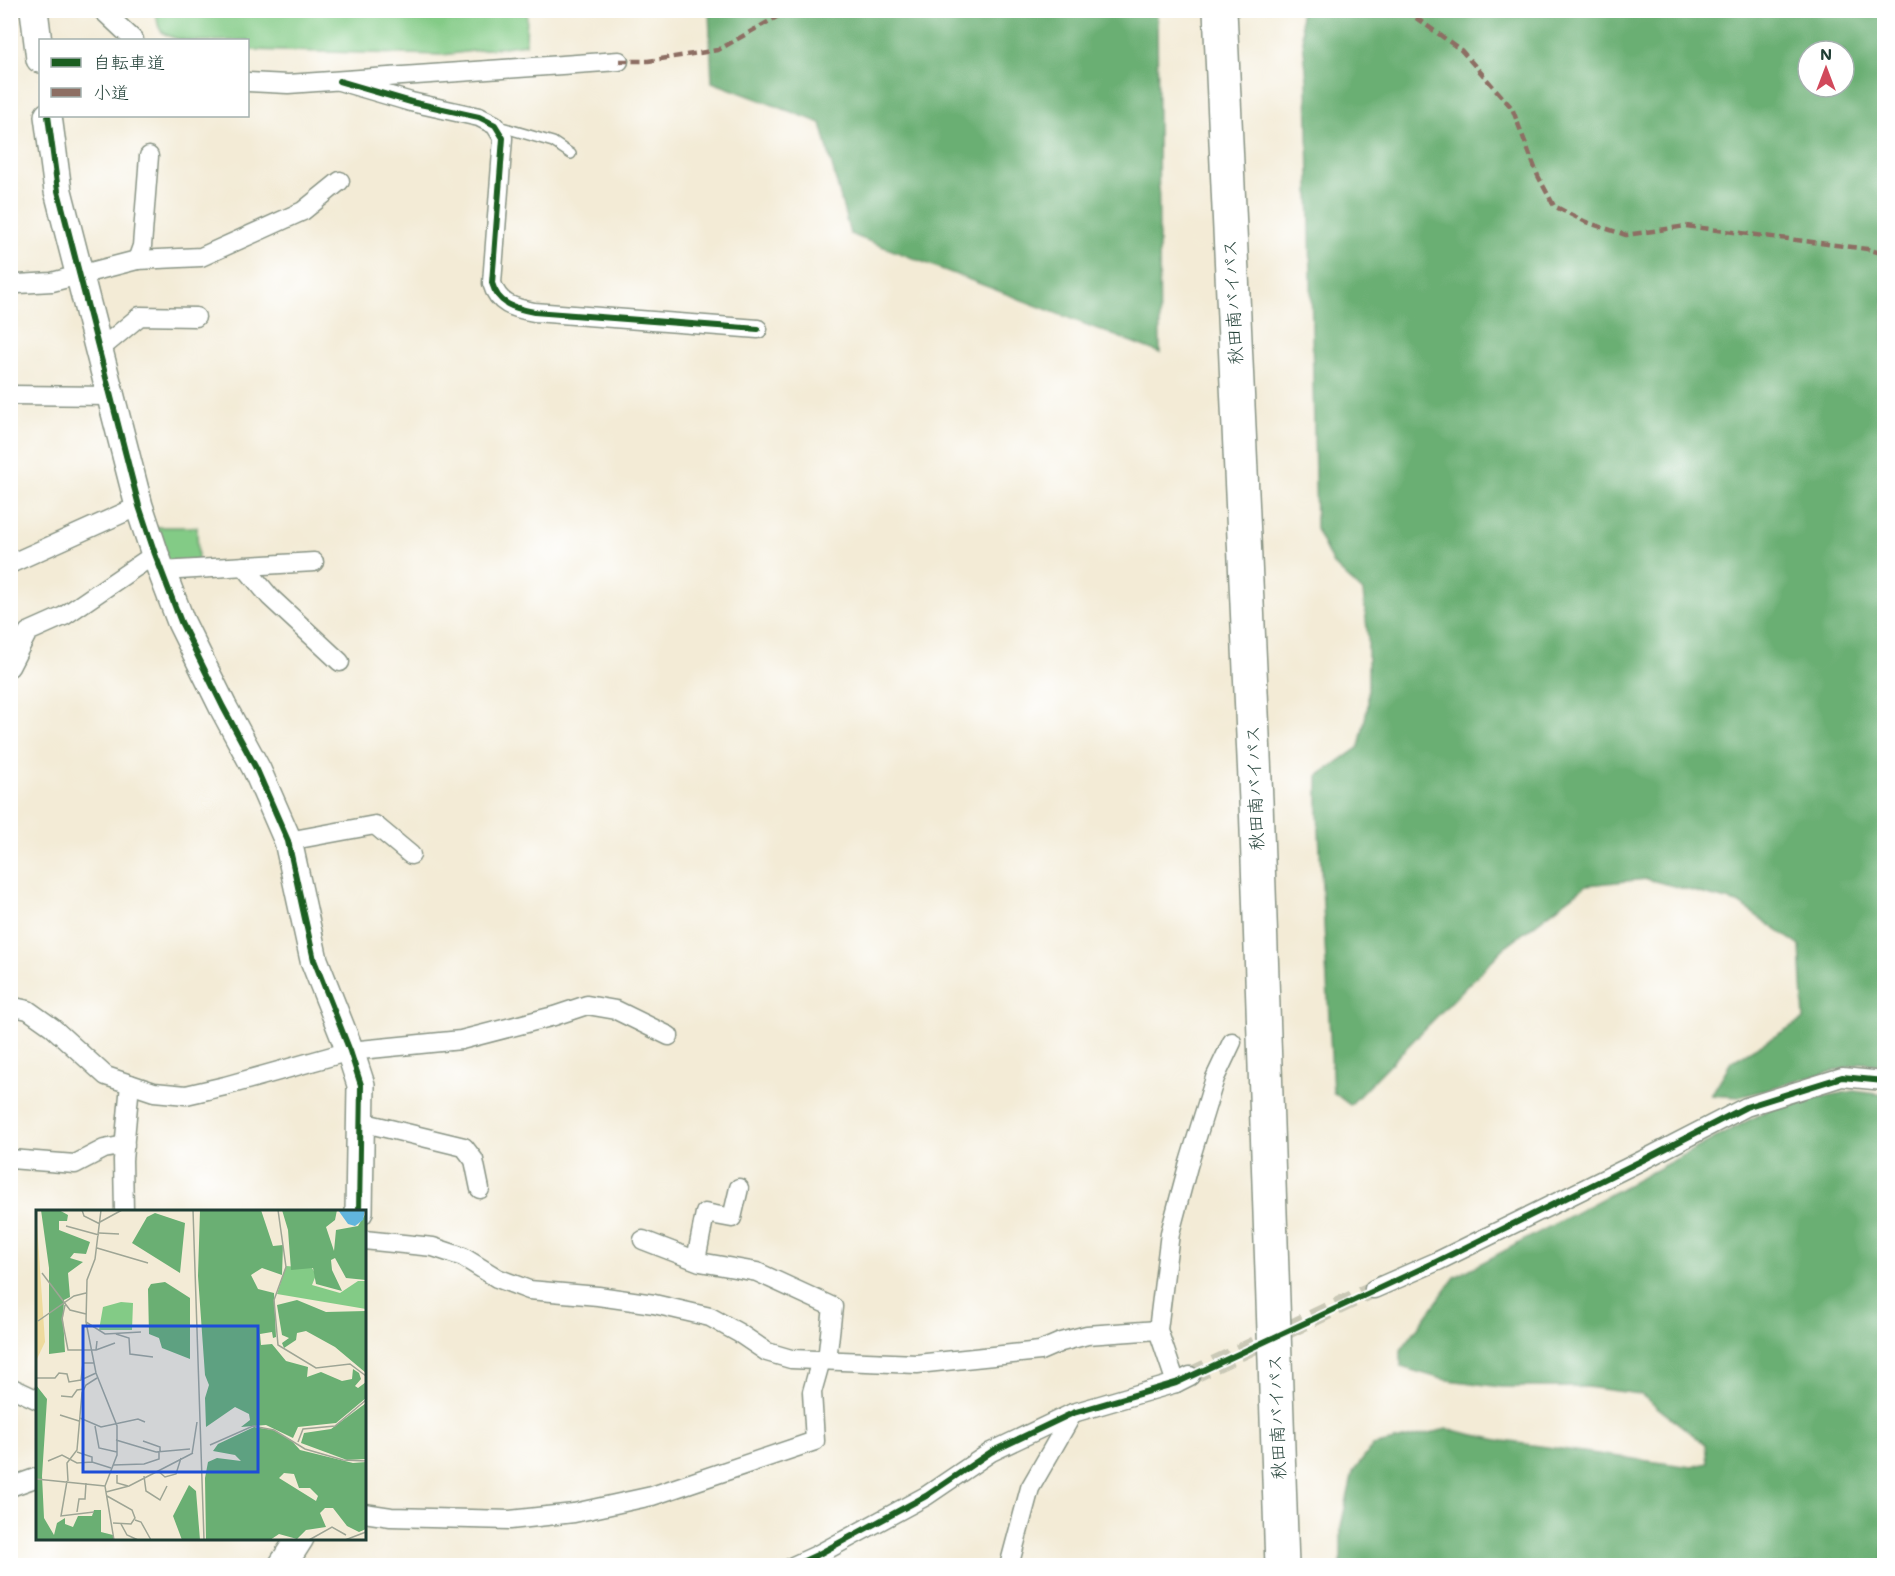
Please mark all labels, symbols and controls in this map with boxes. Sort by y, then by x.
legend [39,39,249,117]
north arrow [1796,39,1856,99]
text: N [1820,43,1832,64]
text: 自転車道 [93,50,165,74]
text: 小道 [93,80,129,104]
street label: 秋田南バイパス [1217,239,1247,365]
street label: 秋田南バイパス [1240,725,1268,851]
inset map [36,1210,366,1540]
street label: 秋田南バイパス [1262,1354,1290,1480]

